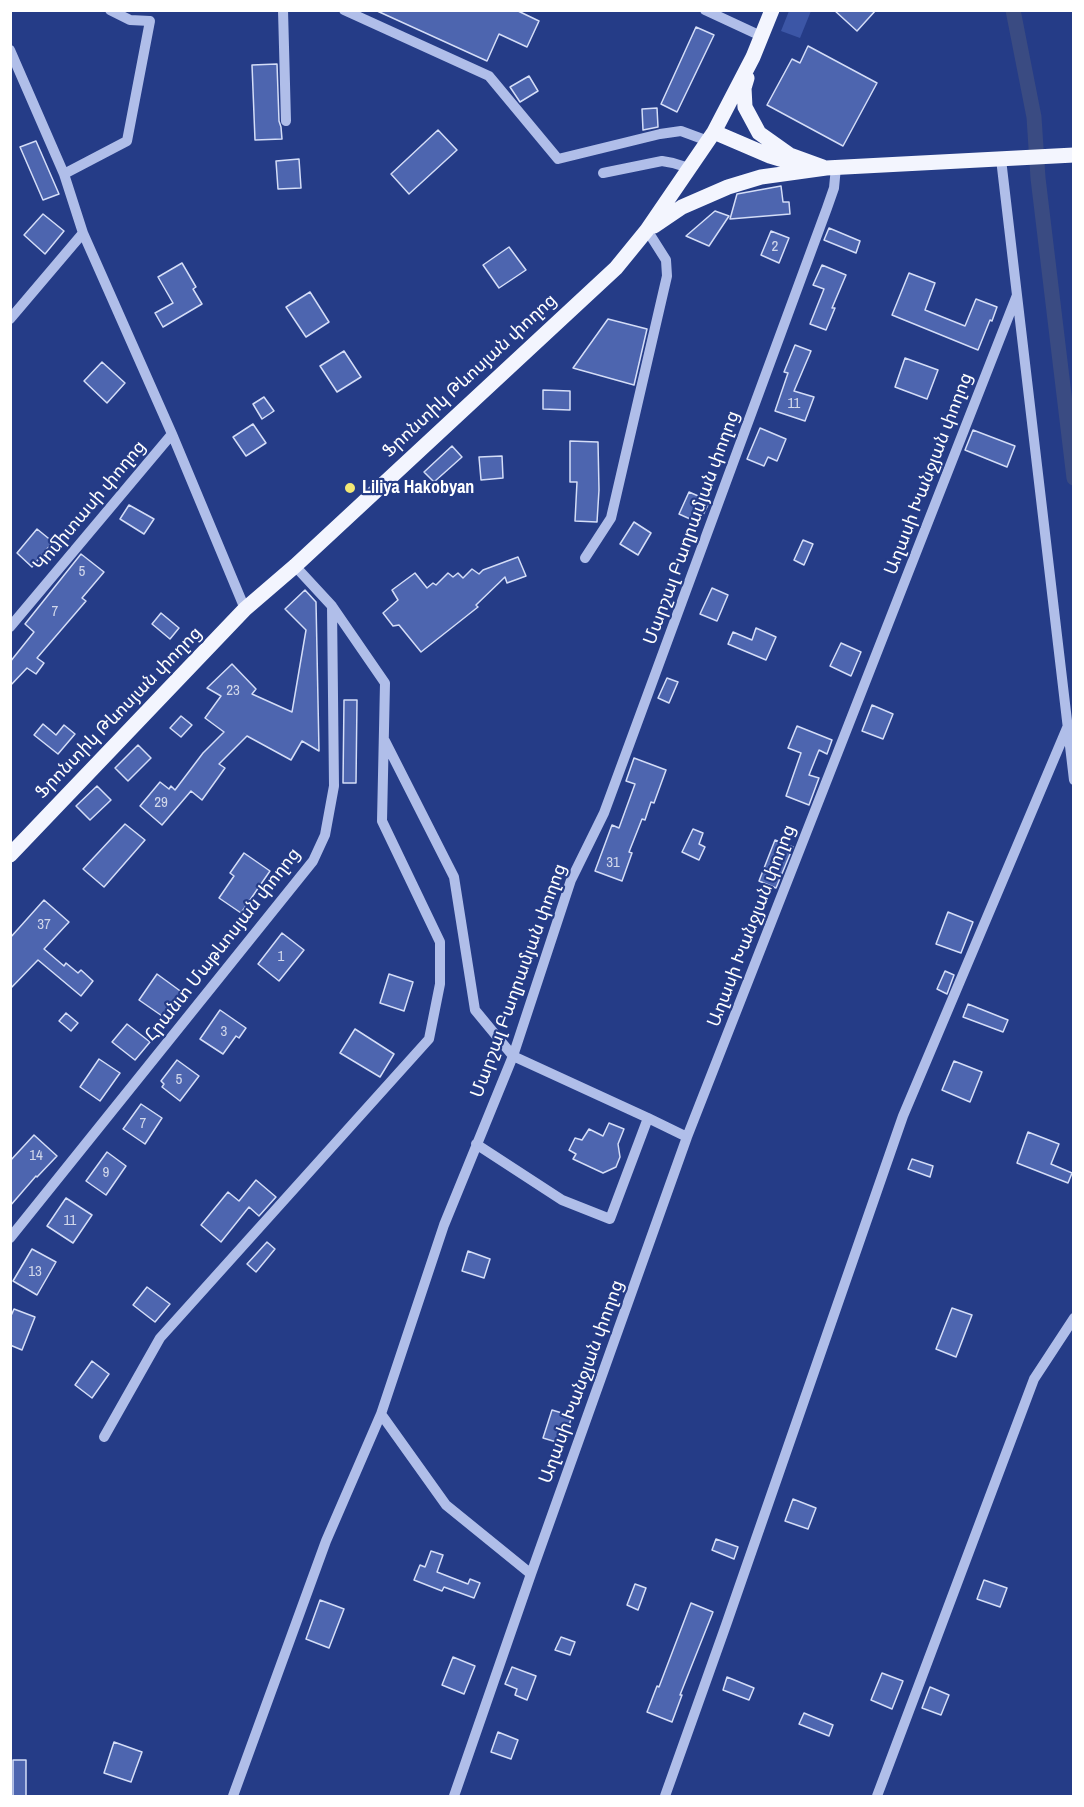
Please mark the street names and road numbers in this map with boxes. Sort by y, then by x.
street label: Ֆրոնտիկ Թևոսյան փողոց [378,290,562,462]
street label: Աղասի Խանջյան փողոց [880,370,978,578]
street label: Մարշալ Բաղրամյան փողոց [640,408,744,648]
street label: Կոմիտասի փողոց [29,436,151,576]
street label: Ֆրոնտիկ Թևոսյան փողոց [31,623,207,803]
street label: Աղասի Խանջյան փողոց [703,822,801,1030]
street label: Հրանտ Մաթևոսյան փողոց [141,844,305,1046]
street label: Մարշալ Բաղրամյան փողոց [467,861,571,1101]
street label: Աղասի Խանջյան փողոց [535,1277,629,1487]

